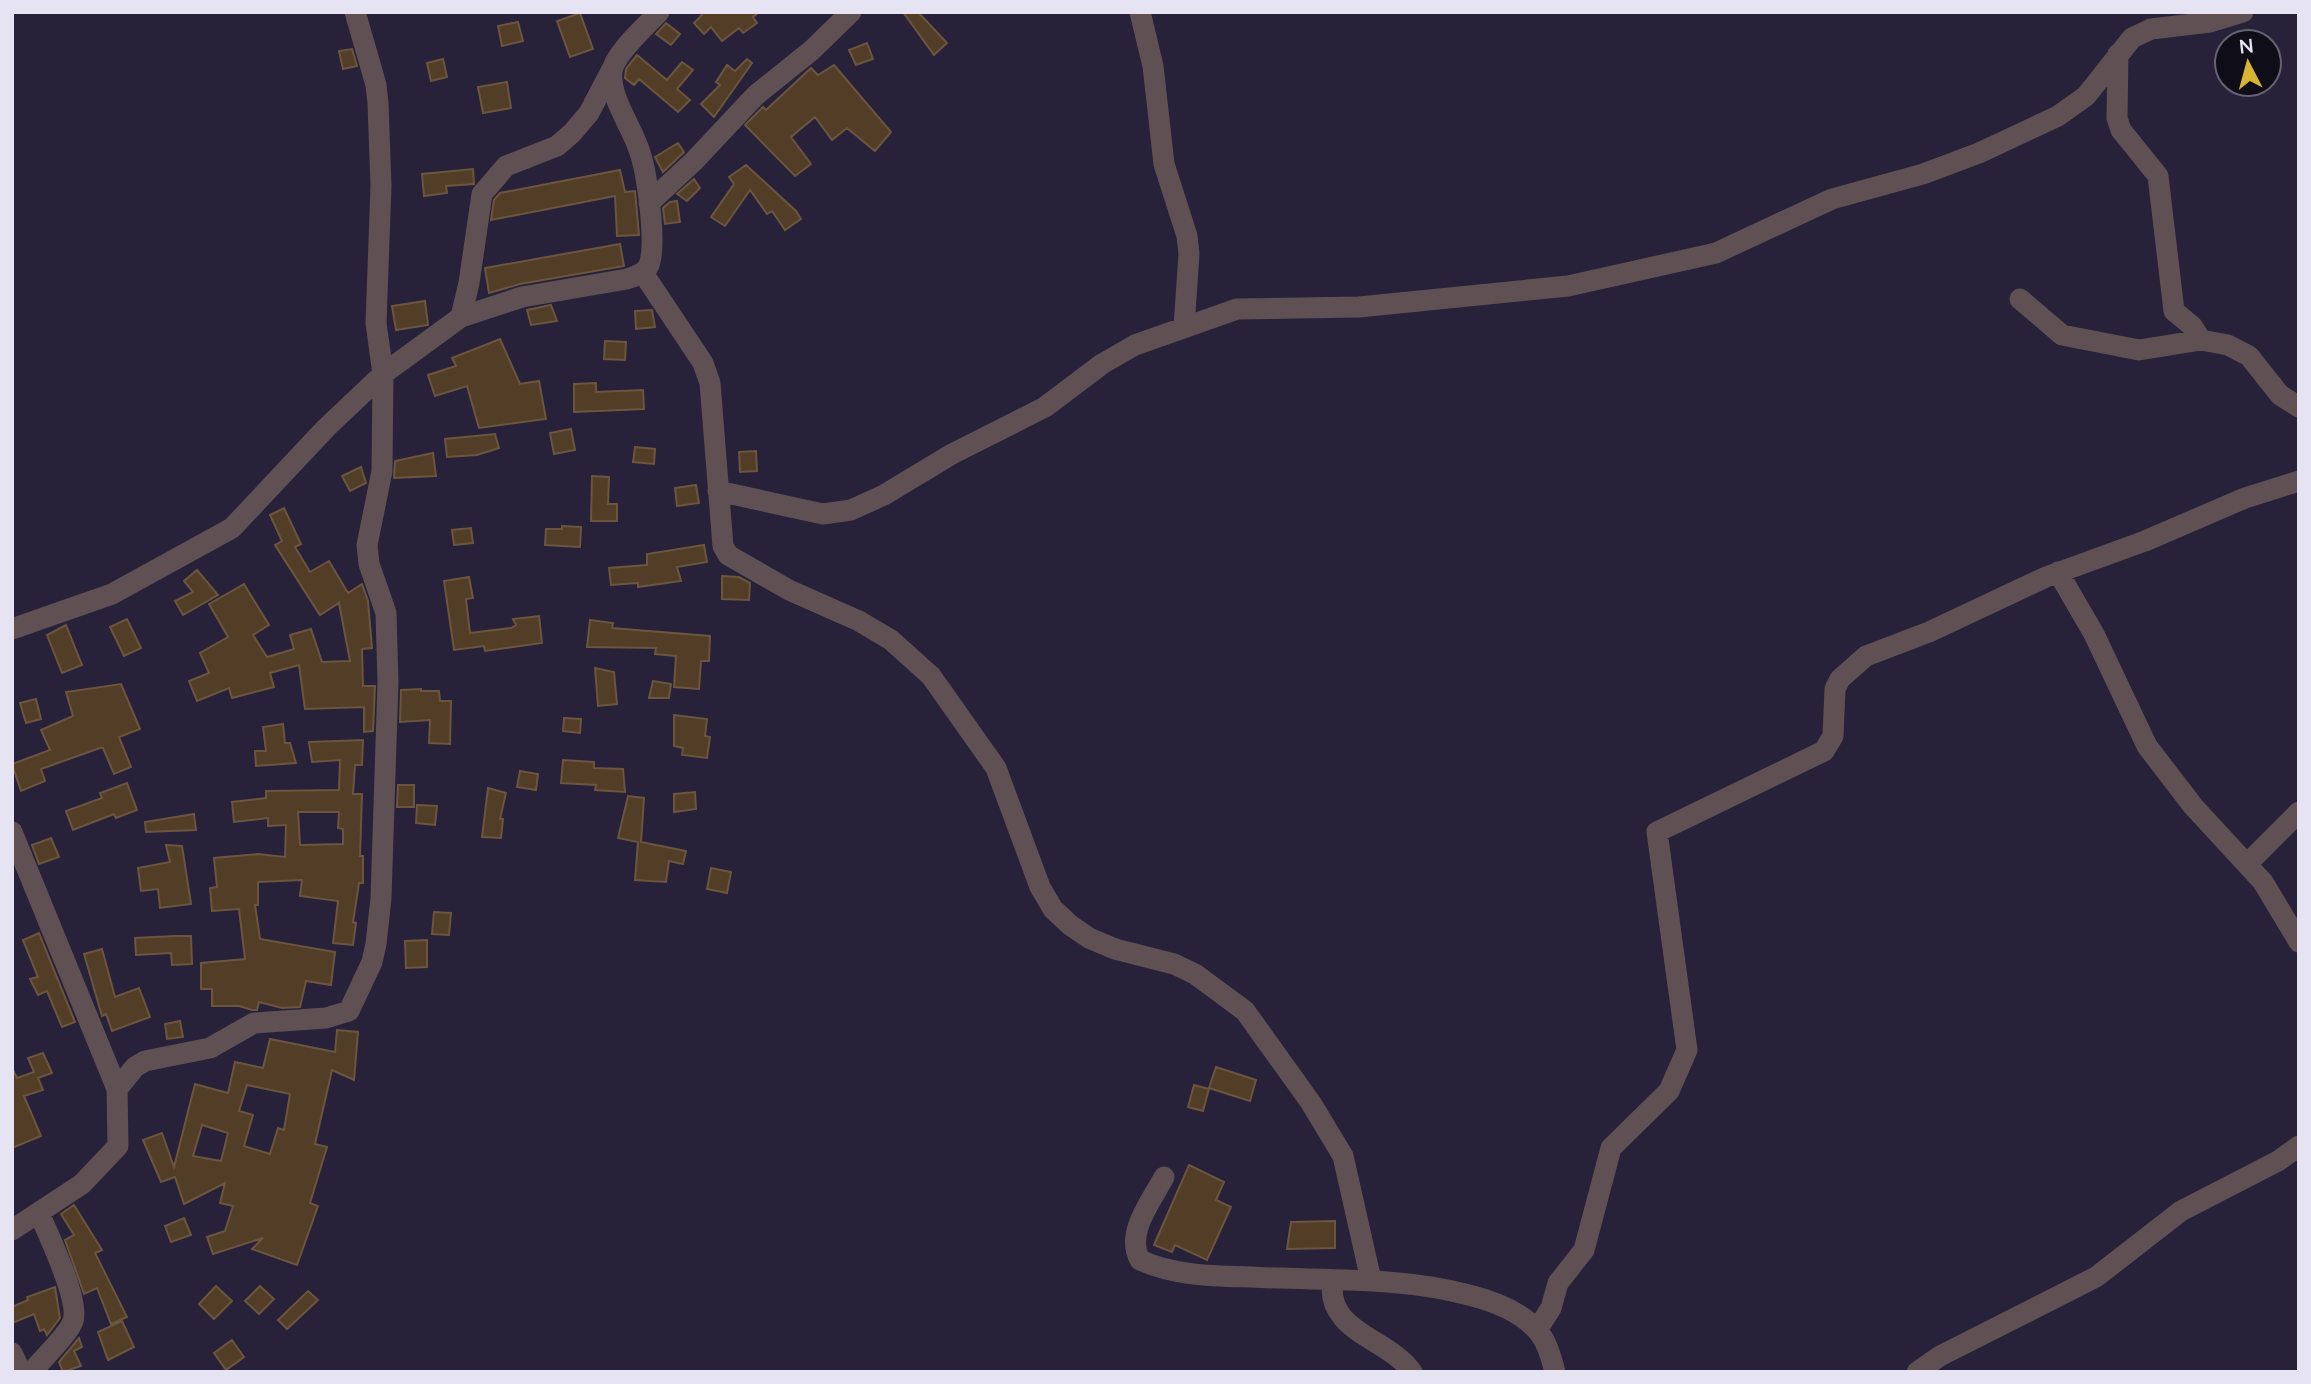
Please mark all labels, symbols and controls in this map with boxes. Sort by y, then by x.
north arrow [2213,28,2283,98]
text: N [2238,33,2255,58]

